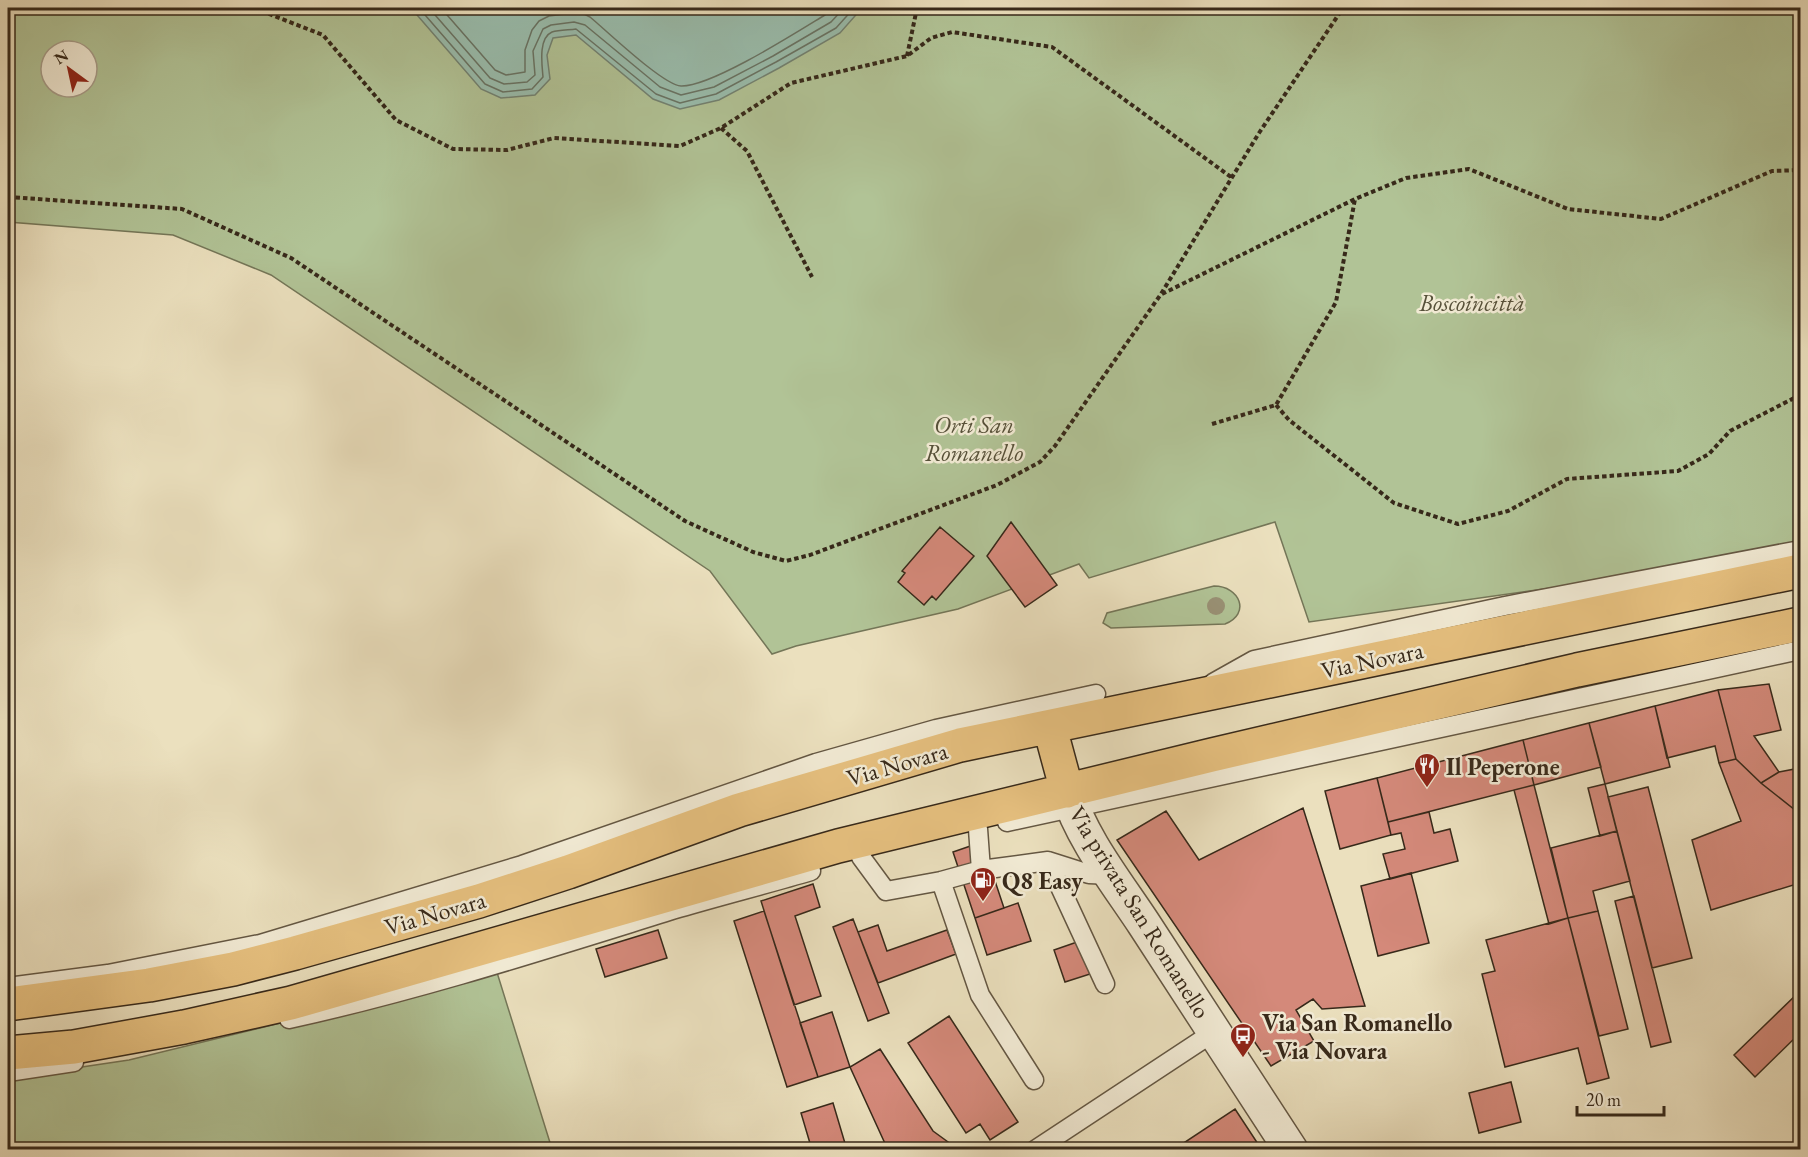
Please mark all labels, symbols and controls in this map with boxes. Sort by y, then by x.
north arrow [39,39,99,99]
text: N [50,44,72,69]
park label: Boscoincittà [1418,287,1525,318]
park label: Orti San Romanello [925,409,1023,468]
street label: Via Novara [1318,634,1426,686]
street label: Via Novara [843,735,952,793]
restaurant icon: Il Peperone [1412,751,1442,789]
place label: Il Peperone [1446,751,1560,782]
street label: Via privata San Romanello [1062,800,1218,1024]
fuel station icon: Q8 Easy [968,865,998,903]
place label: Q8 Easy [1002,865,1083,897]
street label: Via Novara [381,884,490,942]
place label: Via San Romanello - Via Novara [1262,1007,1452,1066]
bus stop icon: Via San Romanello - Via Novara [1228,1021,1258,1059]
scale bar [1577,1079,1664,1117]
text: 20 m [1586,1088,1621,1111]

